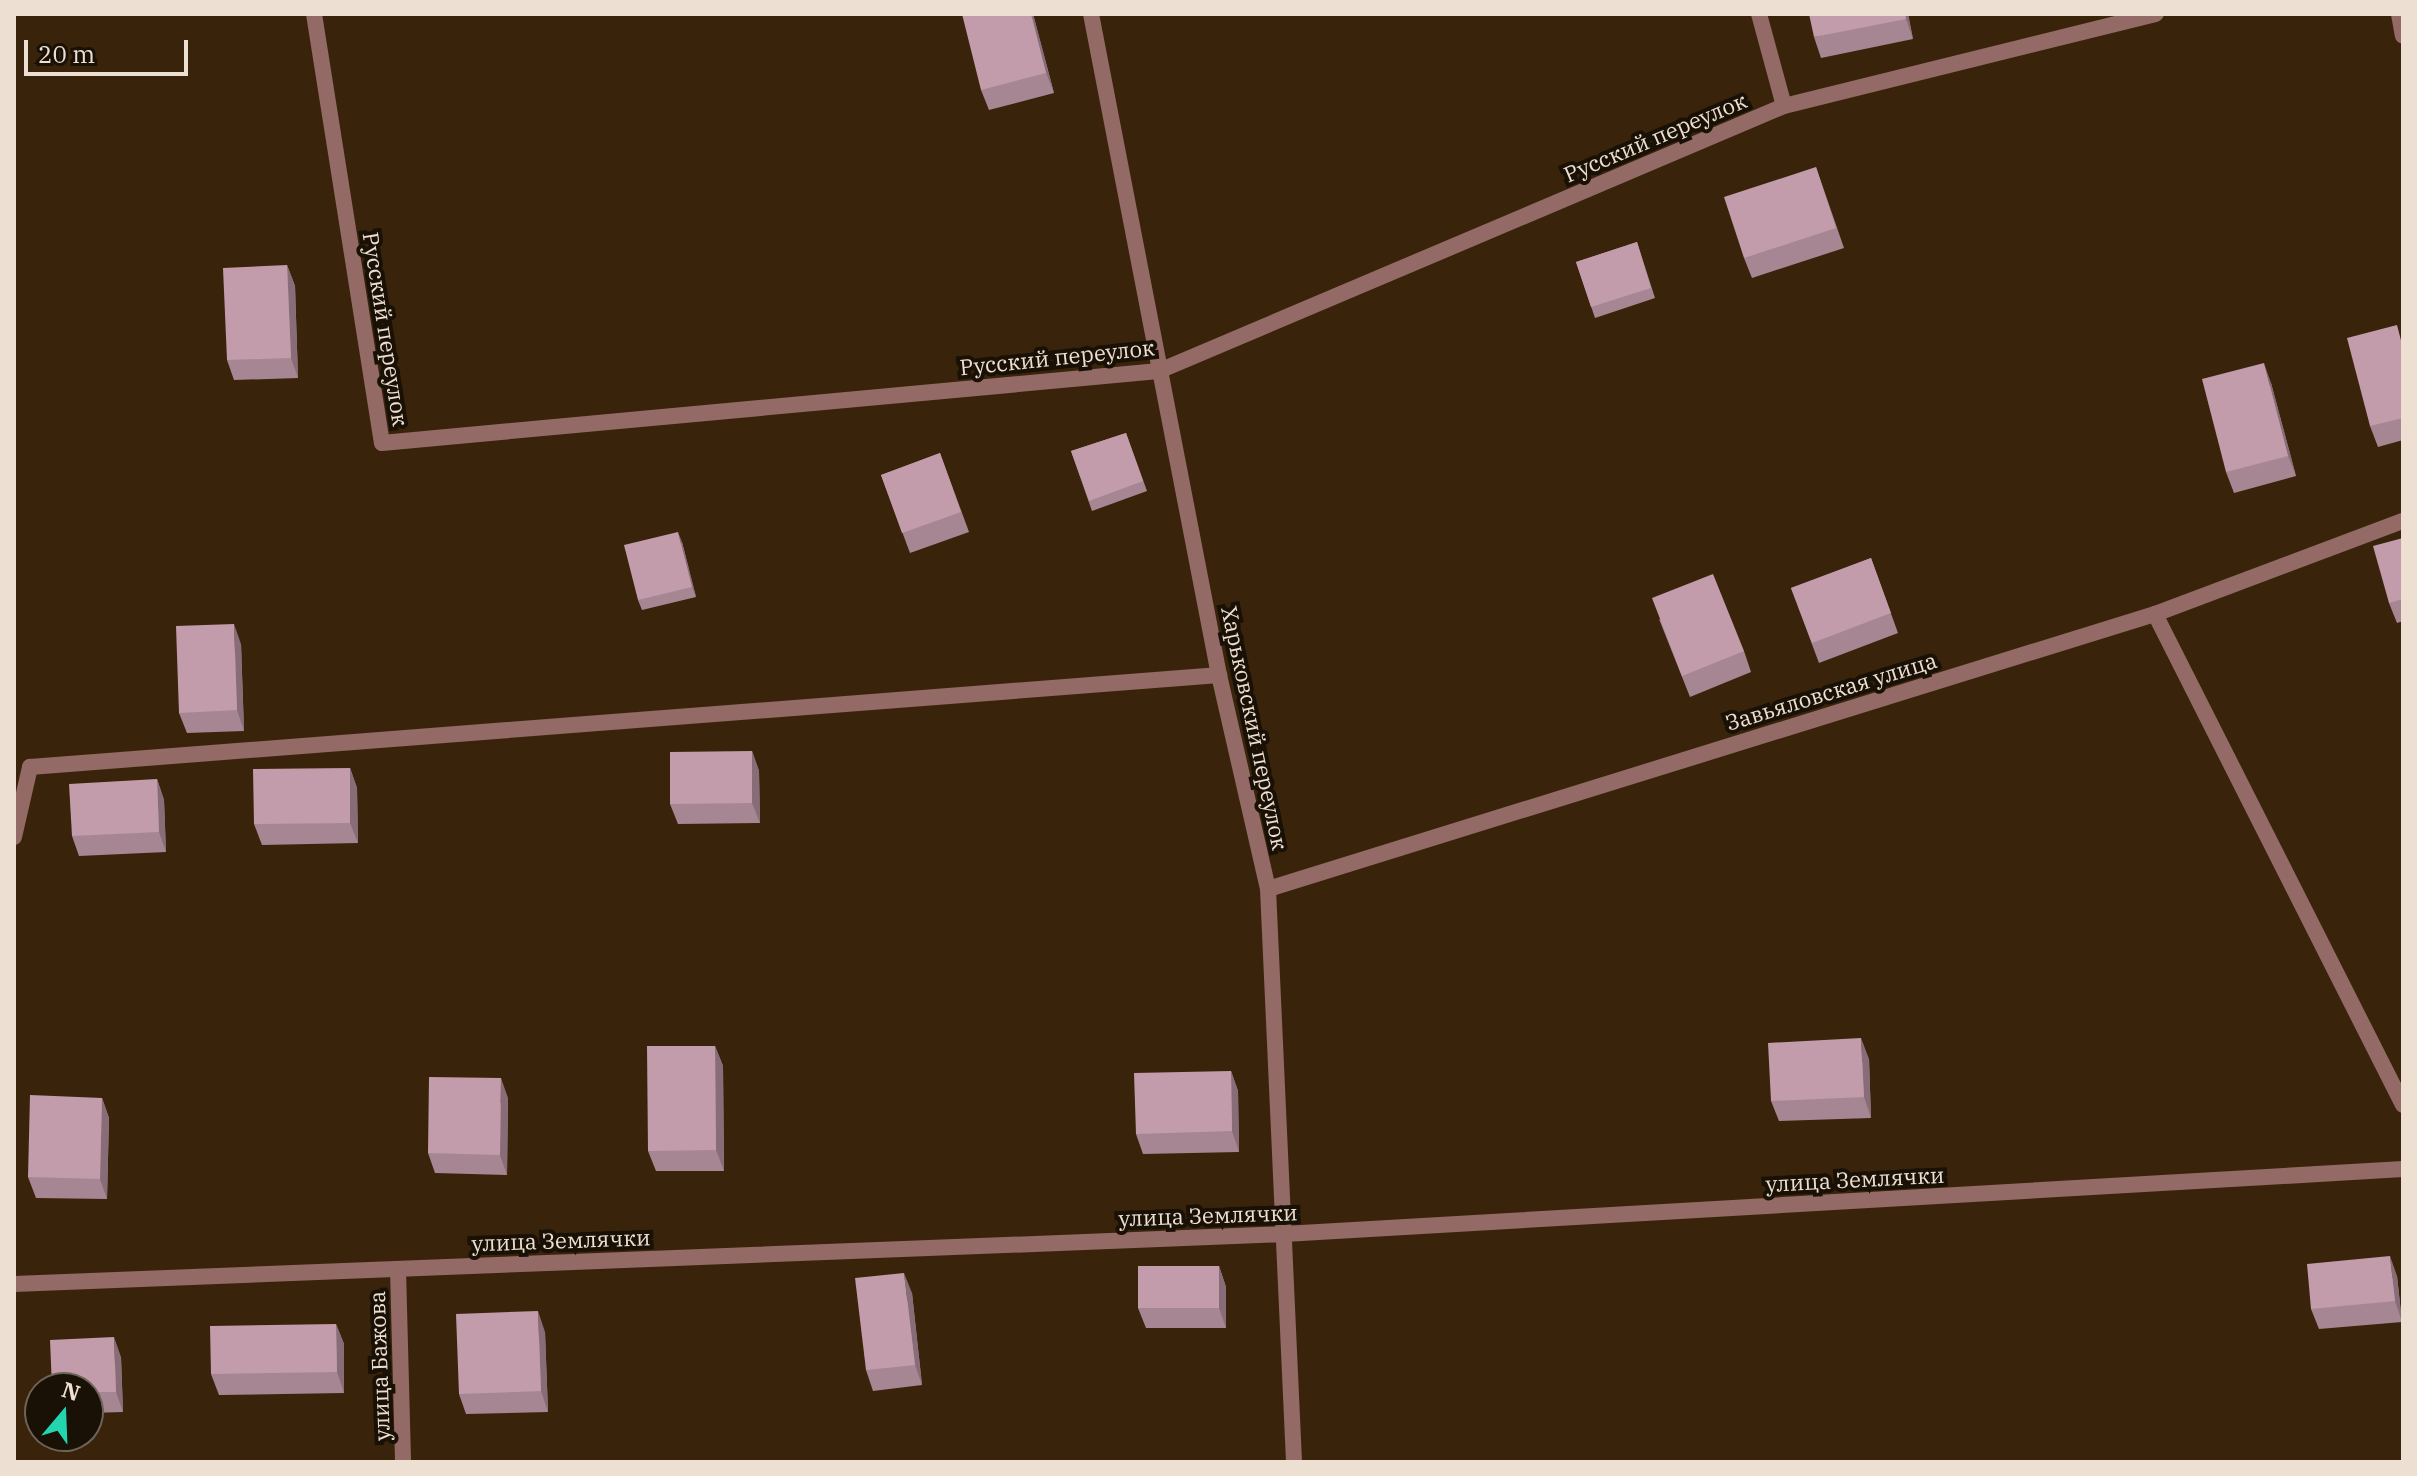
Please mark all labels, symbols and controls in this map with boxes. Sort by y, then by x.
scale bar [28,24,192,74]
text: 20 m [38,38,95,70]
street label: Русский переулок [1560,87,1750,187]
street label: Русский переулок [358,230,414,428]
street label: Русский переулок [958,334,1156,380]
street label: Харьковский переулок [1216,604,1294,852]
street label: Завьяловская улица [1722,646,1940,736]
street label: улица Землячки [1765,1161,1945,1197]
street label: улица Землячки [1118,1199,1298,1231]
street label: улица Землячки [471,1224,651,1256]
street label: улица Бажова [363,1291,395,1441]
north arrow [24,1372,104,1452]
text: N [58,1374,84,1407]

